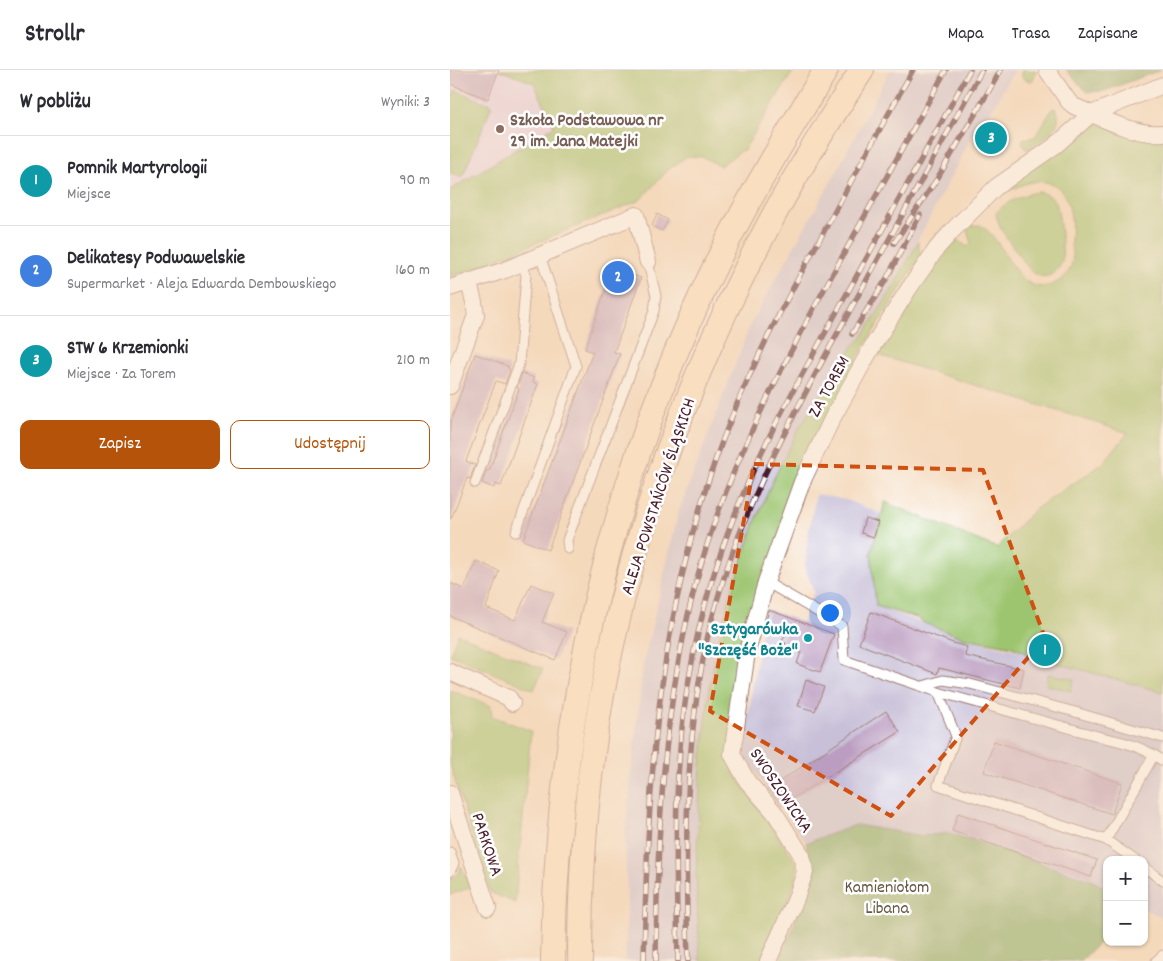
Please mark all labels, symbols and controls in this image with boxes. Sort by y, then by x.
text: Strollr [25,18,84,52]
text: Mapa [948,22,983,47]
text: Trasa [1011,22,1050,47]
text: Zapisane [1078,22,1138,47]
text: W pobliżu [20,88,91,118]
text: Wyniki: 3 [381,91,430,114]
place label: Szkoła Podstawowa nr 29 im. Jana Matejki [510,109,664,155]
pin: 3 [975,119,1007,157]
marker: Szkoła Podstawowa nr 29 im. Jana Matejki [494,123,506,135]
text: Pomnik Martyrologii [67,156,207,183]
text: 1 [34,169,38,192]
text: 90 m [399,169,430,192]
text: Miejsce [67,183,111,206]
text: Delikatesy Podwawelskie [67,246,245,273]
pin: 2 [602,258,634,296]
text: 2 [33,259,40,282]
text: 160 m [395,259,430,282]
text: Supermarket · Aleja Edwarda Dembowskiego [67,273,336,296]
text: STW 6 Krzemionki [67,336,188,363]
text: 3 [32,349,40,372]
text: 210 m [396,349,430,372]
street label: ZA TOREM [803,352,857,423]
text: Miejsce · Za Torem [67,363,176,386]
street label: ALEJA POWSTAŃCÓW ŚLĄSKICH [616,395,703,598]
button: Zapisz [20,420,220,469]
button: Udostępnij [230,420,430,469]
your location [817,600,843,626]
place label: Sztygarówka "Szczęść Boże" [698,618,799,664]
pin: 1 [1029,631,1061,669]
marker: Sztygarówka "Szczęść Boże" [802,632,814,644]
street label: SWOSZOWICKA [742,744,818,839]
street label: PARKOWA [464,810,508,880]
map controls [1103,856,1148,946]
button: + [1103,856,1148,901]
park label: Kamieniołom Libana [845,876,929,922]
button: − [1103,901,1148,946]

